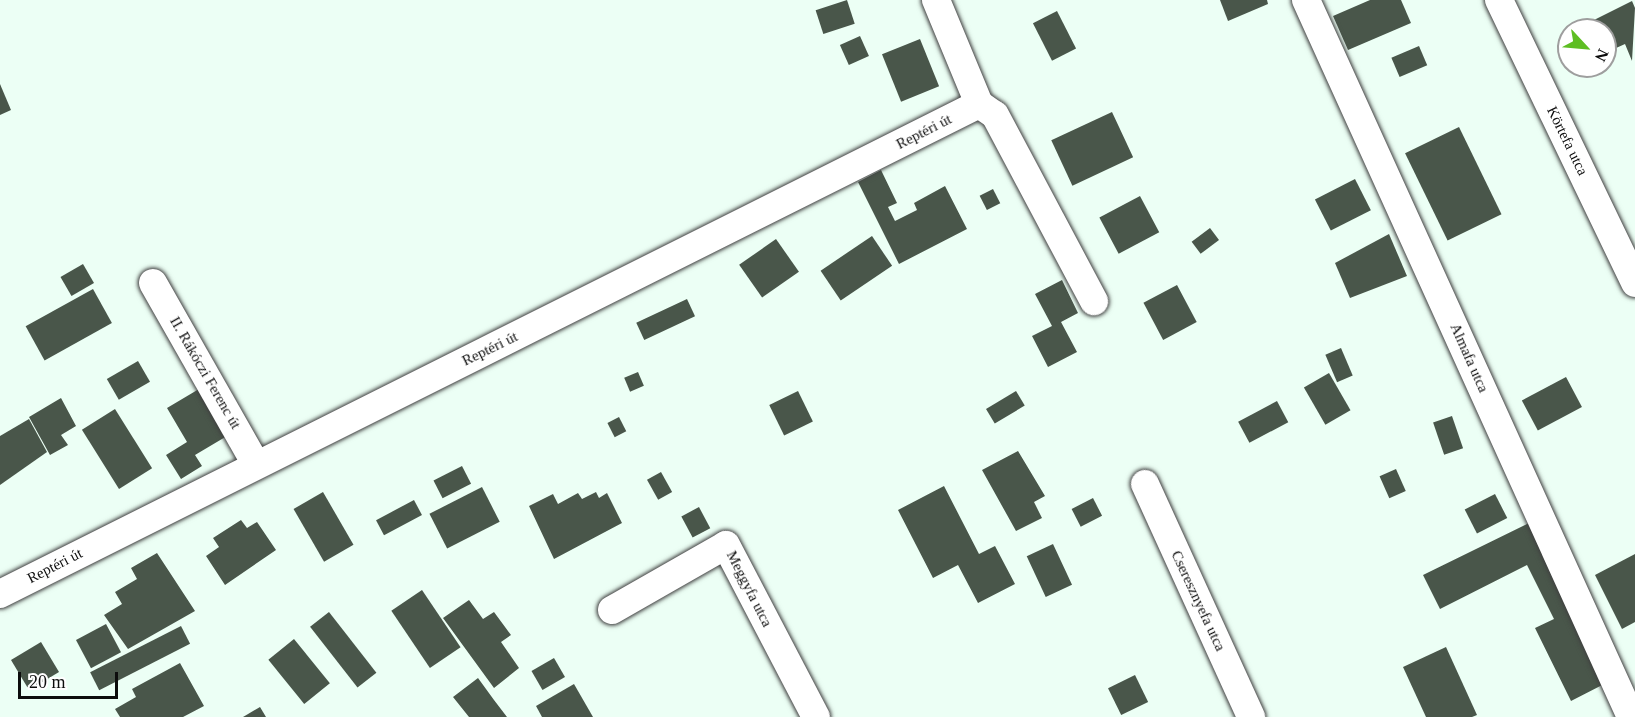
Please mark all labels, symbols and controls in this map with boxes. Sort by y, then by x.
north arrow [1557,18,1617,78]
text: N [1592,46,1612,64]
street label: Körtefa utca [1543,104,1591,178]
street label: Reptéri út [893,110,955,154]
street label: II. Rákóczi Ferenc út [166,314,244,432]
street label: Almafa utca [1446,321,1492,395]
street label: Reptéri út [459,328,521,370]
street label: Reptéri út [24,544,86,588]
street label: Meggyfa utca [722,548,776,630]
street label: Cseresznyefa utca [1167,548,1229,654]
scale bar [21,660,122,698]
text: 20 m [29,672,66,692]

